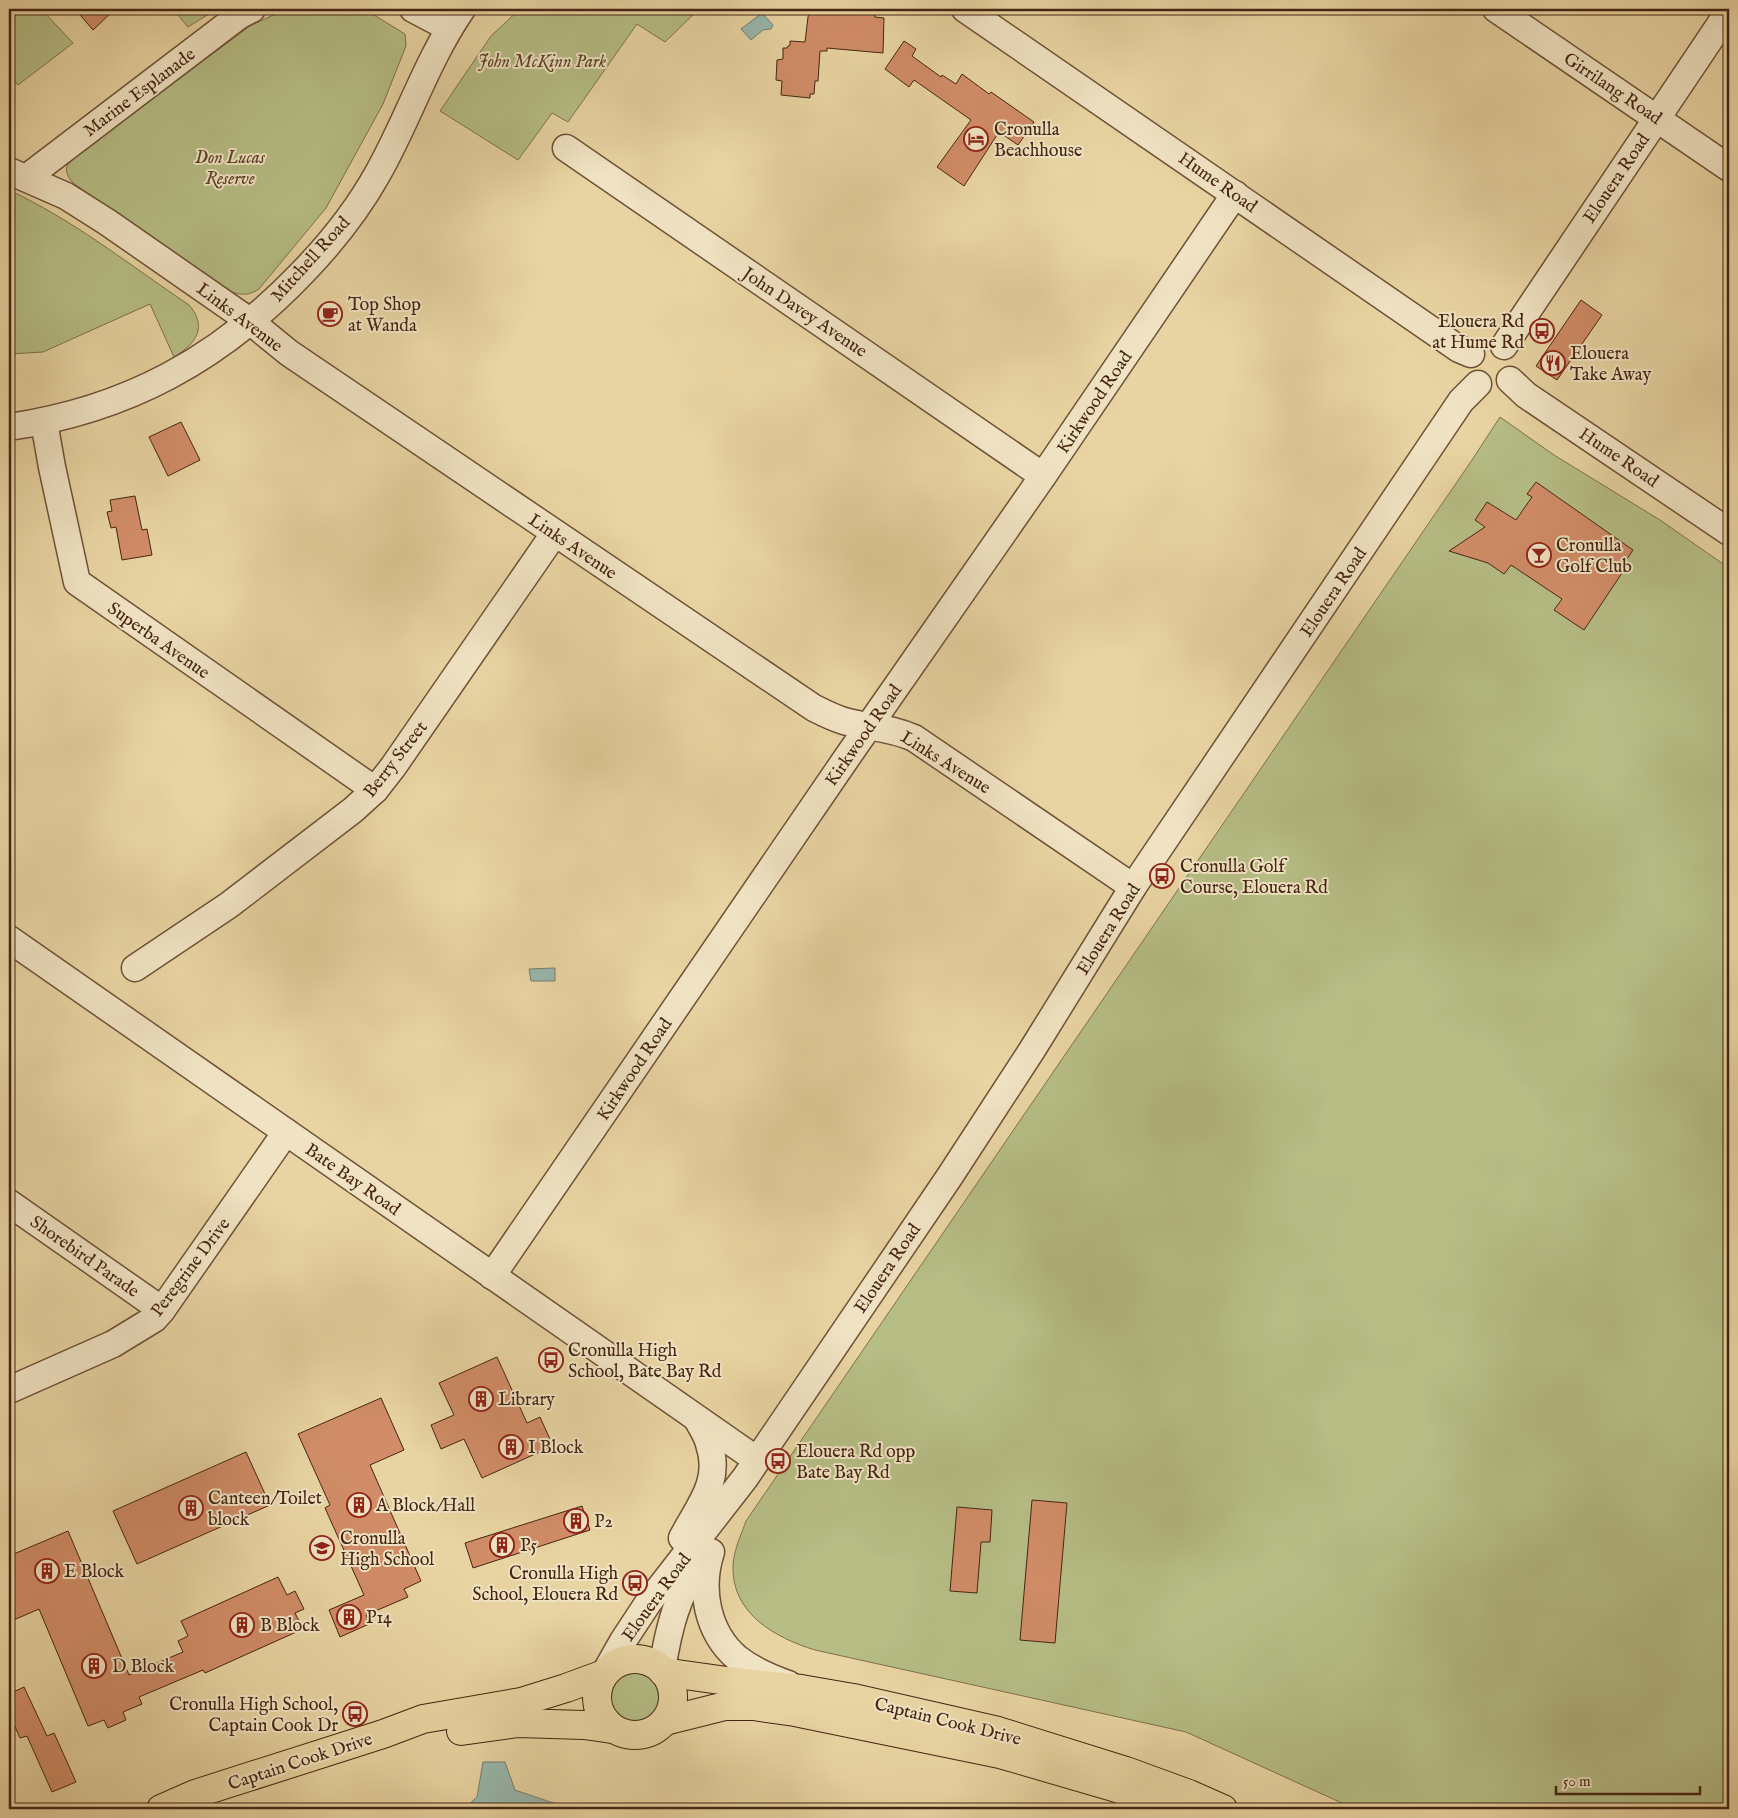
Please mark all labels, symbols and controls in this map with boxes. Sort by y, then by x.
street label: Marine Esplanade [79,44,200,143]
street label: Girrilang Road [1559,48,1666,131]
park label: John McKinn Park [478,51,606,74]
place label: Cronulla Beachhouse [994,119,1082,163]
hotel icon: Cronulla Beachhouse [963,126,989,152]
street label: Elouera Road [1579,129,1656,228]
park label: Don Lucas Reserve [195,147,266,191]
street label: Hume Road [1173,148,1261,219]
street label: Mitchell Road [266,212,356,308]
street label: John Davey Avenue [736,262,871,363]
street label: Links Avenue [191,278,287,358]
place label: Top Shop at Wanda [348,294,421,338]
cafe icon: Top Shop at Wanda [317,301,343,327]
place label: Elouera Rd at Hume Rd [1432,311,1524,355]
bus stop icon: Elouera Rd at Hume Rd [1529,318,1555,344]
place label: Elouera Take Away [1570,343,1651,387]
street label: Kirkwood Road [1052,347,1138,459]
restaurant icon: Elouera Take Away [1540,350,1566,376]
street label: Hume Road [1574,423,1663,494]
street label: Links Avenue [523,509,621,585]
place label: Cronulla Golf Club [1556,535,1632,579]
bar icon: Cronulla Golf Club [1526,542,1552,568]
street label: Elouera Road [1296,543,1373,642]
street label: Superba Avenue [103,598,214,685]
street label: Kirkwood Road [821,680,908,791]
street label: Berry Street [359,717,433,803]
street label: Links Avenue [896,726,995,800]
place label: Cronulla Golf Course, Elouera Rd [1180,856,1328,900]
bus stop icon: Cronulla Golf Course, Elouera Rd [1149,863,1175,889]
street label: Elouera Road [1072,879,1147,980]
street label: Kirkwood Road [592,1014,678,1126]
street label: Bate Bay Road [300,1139,405,1222]
street label: Shorebird Parade [25,1211,143,1303]
street label: Peregrine Drive [146,1214,236,1322]
street label: Elouera Road [850,1219,927,1318]
place label: Cronulla High School, Bate Bay Rd [568,1340,722,1384]
bus stop icon: Cronulla High School, Bate Bay Rd [538,1347,564,1373]
building icon: Library [468,1386,494,1412]
place label: Library [498,1389,555,1412]
building icon: I Block [498,1434,524,1460]
place label: I Block [528,1437,584,1460]
place label: Elouera Rd opp Bate Bay Rd [796,1441,915,1485]
bus stop icon: Elouera Rd opp Bate Bay Rd [765,1448,791,1474]
place label: Canteen/Toilet block [208,1488,322,1532]
building icon: A Block/Hall [346,1492,372,1518]
building icon: Canteen/Toilet block [178,1495,204,1521]
place label: A Block/Hall [375,1495,475,1518]
building icon: P2 [563,1508,589,1534]
place label: P2 [594,1511,613,1534]
place label: Cronulla High School [340,1528,434,1572]
building icon: P5 [489,1532,515,1558]
school or university icon: Cronulla High School [309,1535,335,1561]
place label: P5 [520,1535,537,1558]
street label: Elouera Road [617,1549,697,1647]
building icon: E Block [34,1558,60,1584]
place label: E Block [64,1561,125,1584]
place label: Cronulla High School, Elouera Rd [472,1563,618,1607]
bus stop icon: Cronulla High School, Elouera Rd [622,1570,648,1596]
building icon: P14 [336,1604,362,1630]
place label: P14 [366,1607,392,1630]
building icon: B Block [229,1612,255,1638]
place label: B Block [260,1615,320,1638]
building icon: D Block [81,1653,107,1679]
place label: D Block [112,1656,175,1679]
street label: Captain Cook Drive [872,1693,1023,1752]
place label: Cronulla High School, Captain Cook Dr [169,1694,338,1738]
bus stop icon: Cronulla High School, Captain Cook Dr [342,1701,368,1727]
street label: Captain Cook Drive [225,1728,376,1797]
scale bar [1556,1763,1699,1795]
text: 50 m [1563,1772,1591,1791]

